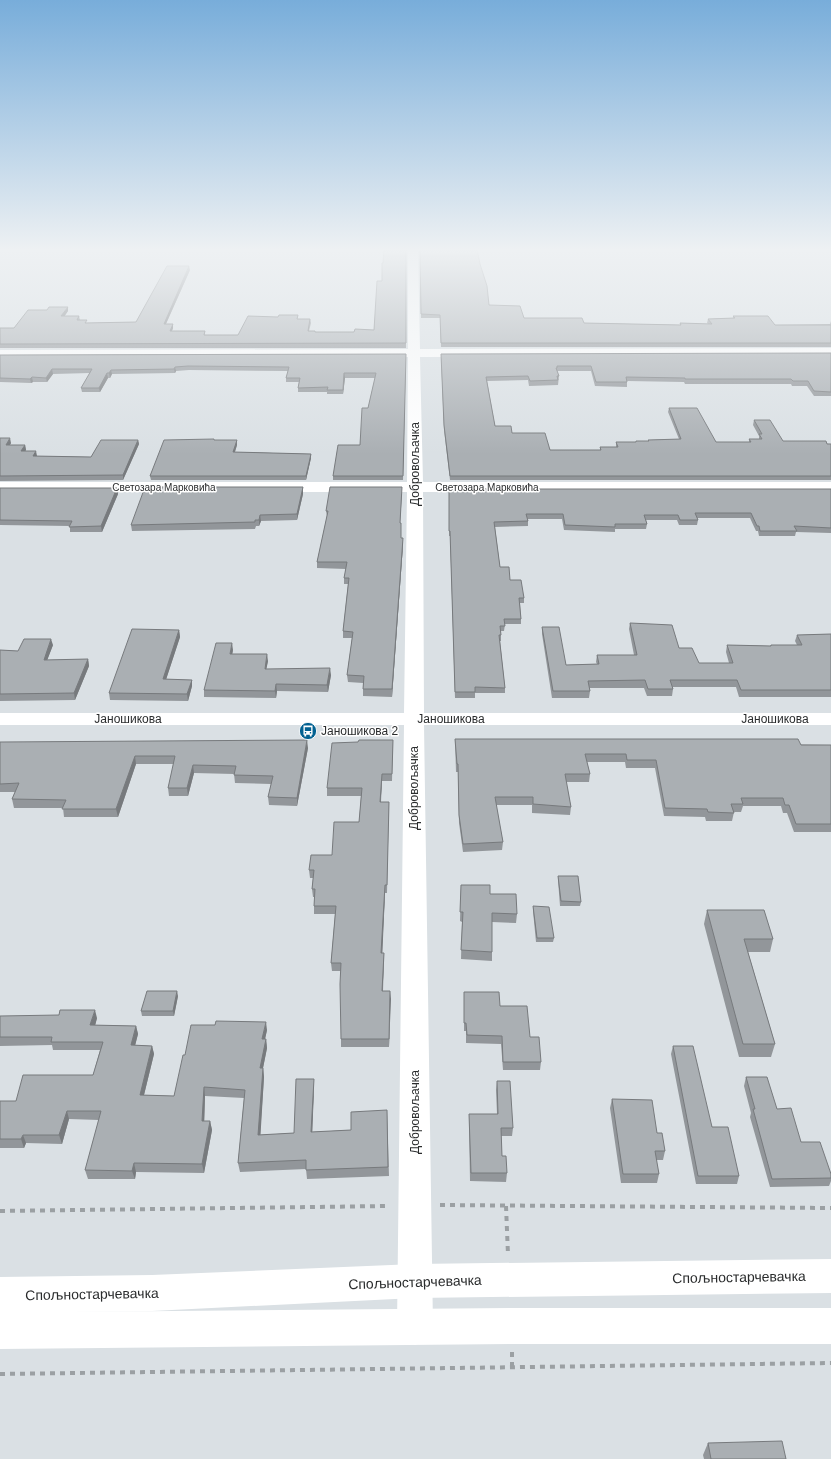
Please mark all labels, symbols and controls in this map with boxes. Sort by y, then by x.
street label: Добровољачка [408,422,422,506]
street label: Светозара Марковића [112,482,216,493]
street label: Светозара Марковића [435,482,539,493]
street label: Јаношикова [94,712,162,726]
street label: Јаношикова [417,712,485,726]
street label: Јаношикова [741,712,809,726]
bus stop icon: Јаношикова 2 [298,721,318,741]
place label: Јаношикова 2 [321,724,399,738]
street label: Добровољачка [407,746,421,830]
street label: Добровољачка [408,1070,422,1154]
street label: Спољностарчевачка [672,1268,806,1286]
street label: Спољностарчевачка [348,1272,482,1292]
street label: Спољностарчевачка [25,1285,159,1303]

